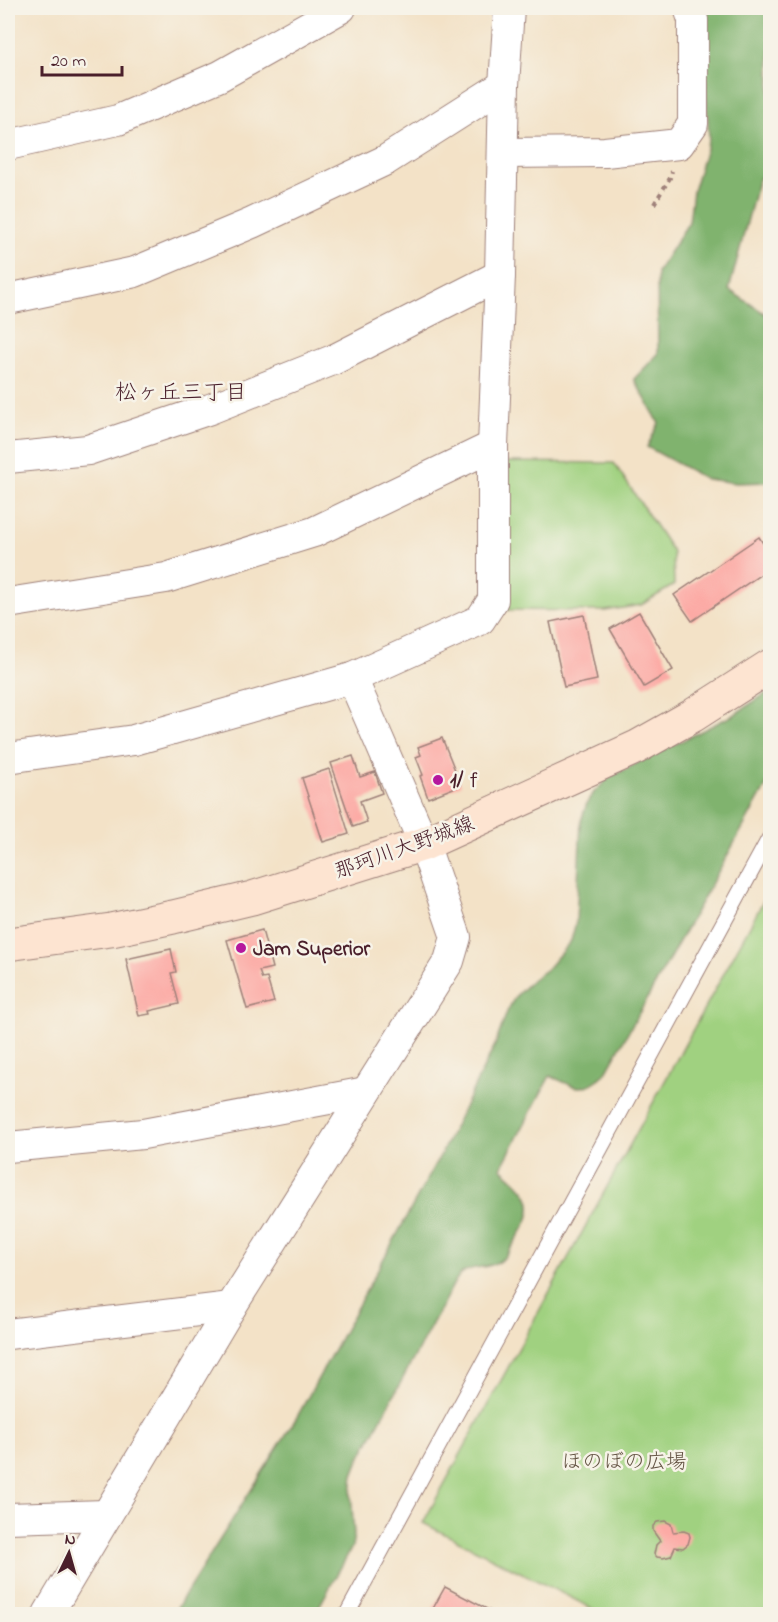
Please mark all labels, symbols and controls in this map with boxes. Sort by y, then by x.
scale bar [42,39,122,77]
text: 20 m [51,49,86,75]
district label: 松ヶ丘三丁目 [115,378,247,410]
place label: 1/ｆ [450,767,484,797]
marker: 1/ｆ [431,773,445,787]
street label: 那珂川大野城線 [330,810,479,888]
place label: Jam Superior [253,935,371,965]
marker: Jam Superior [234,941,248,955]
park label: ほのぼの広場 [561,1448,687,1478]
north arrow [39,1523,99,1583]
text: N [64,1528,77,1552]

